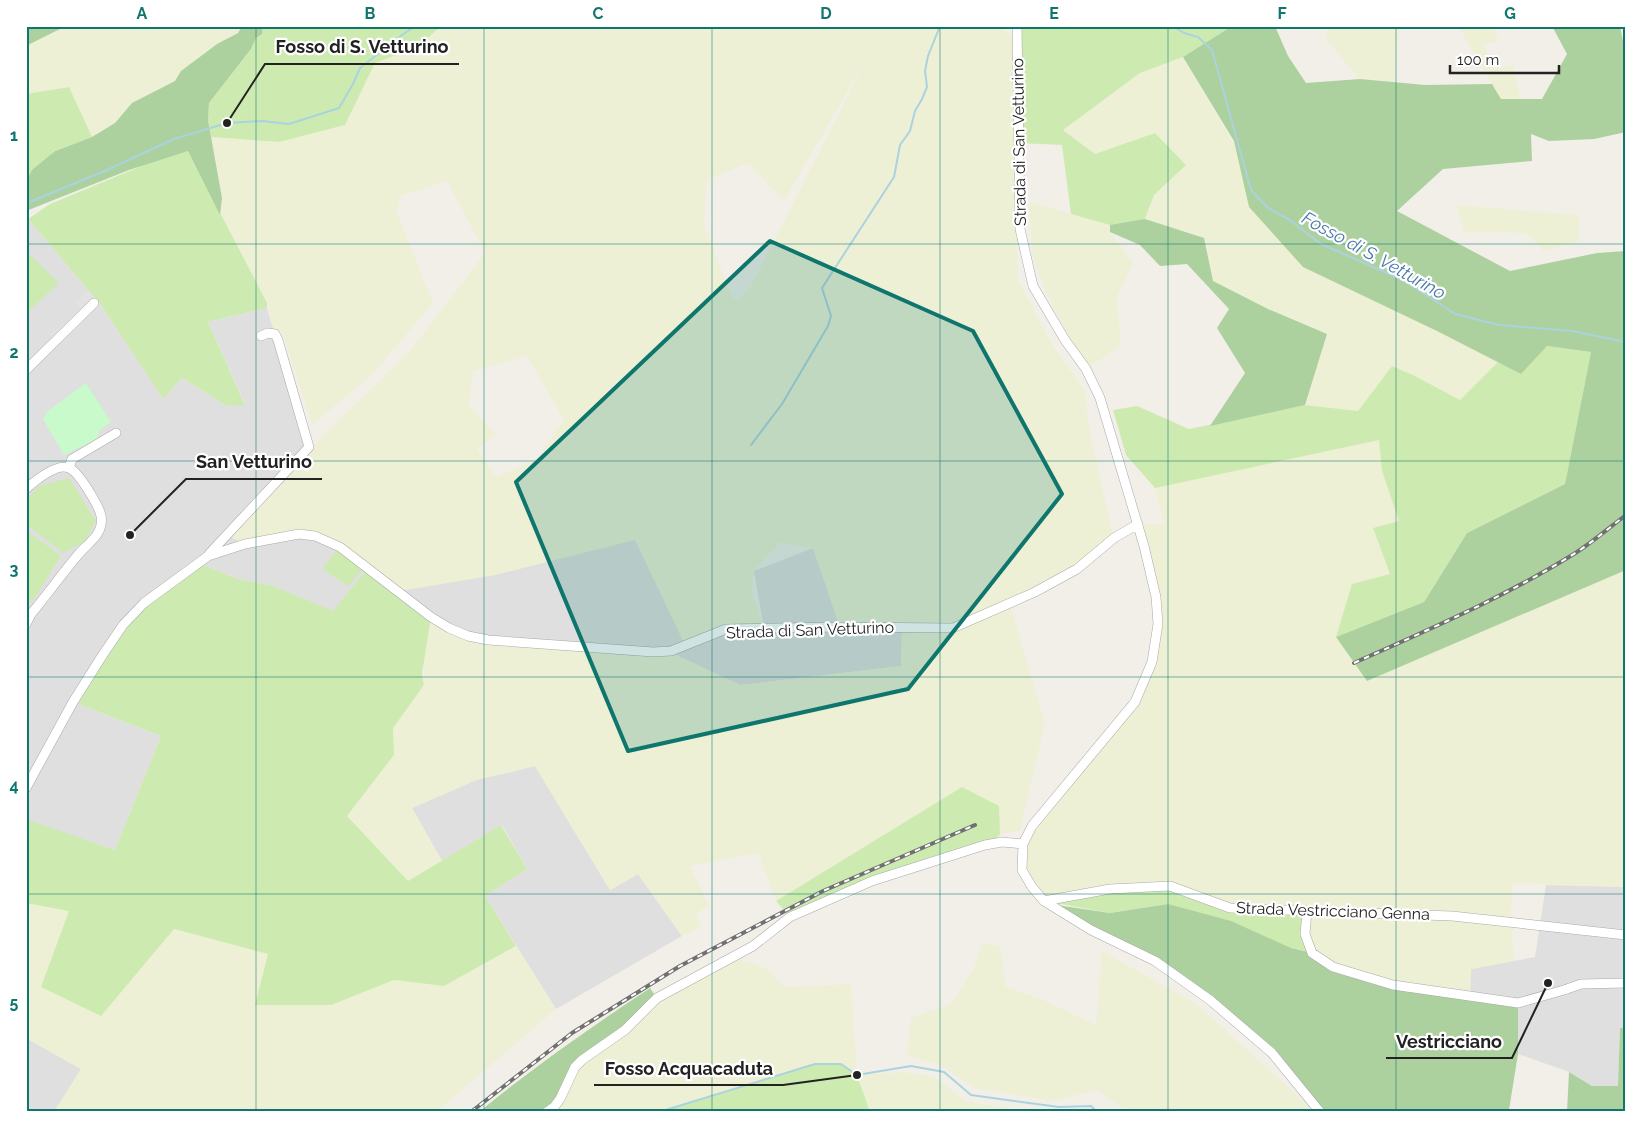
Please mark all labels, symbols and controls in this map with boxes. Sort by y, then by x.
text: A [137,4,148,23]
text: B [365,4,376,23]
text: C [593,4,604,23]
text: D [820,4,832,23]
text: E [1049,4,1059,23]
text: F [1277,4,1287,23]
text: G [1504,4,1516,23]
callout: Fosso di S. Vetturino [265,31,459,64]
text: Fosso di S. Vetturino [276,36,449,57]
scale bar [1450,42,1558,74]
text: 100 m [1457,51,1499,69]
street label: Strada di San Vetturino [1008,58,1030,226]
text: 1 [10,126,18,145]
water label: Fosso di S. Vetturino [1299,207,1449,303]
text: 2 [9,343,19,362]
callout: San Vetturino [186,446,322,479]
text: San Vetturino [196,451,312,472]
text: 3 [10,560,19,579]
street label: Strada di San Vetturino [726,618,894,642]
text: 4 [9,776,19,795]
street label: Strada Vestricciano Genna [1236,898,1430,924]
text: 5 [10,993,19,1012]
callout: Vestricciano [1386,1025,1512,1058]
text: Vestricciano [1396,1031,1502,1052]
callout: Fosso Acquacaduta [594,1052,783,1085]
text: Fosso Acquacaduta [605,1058,773,1079]

